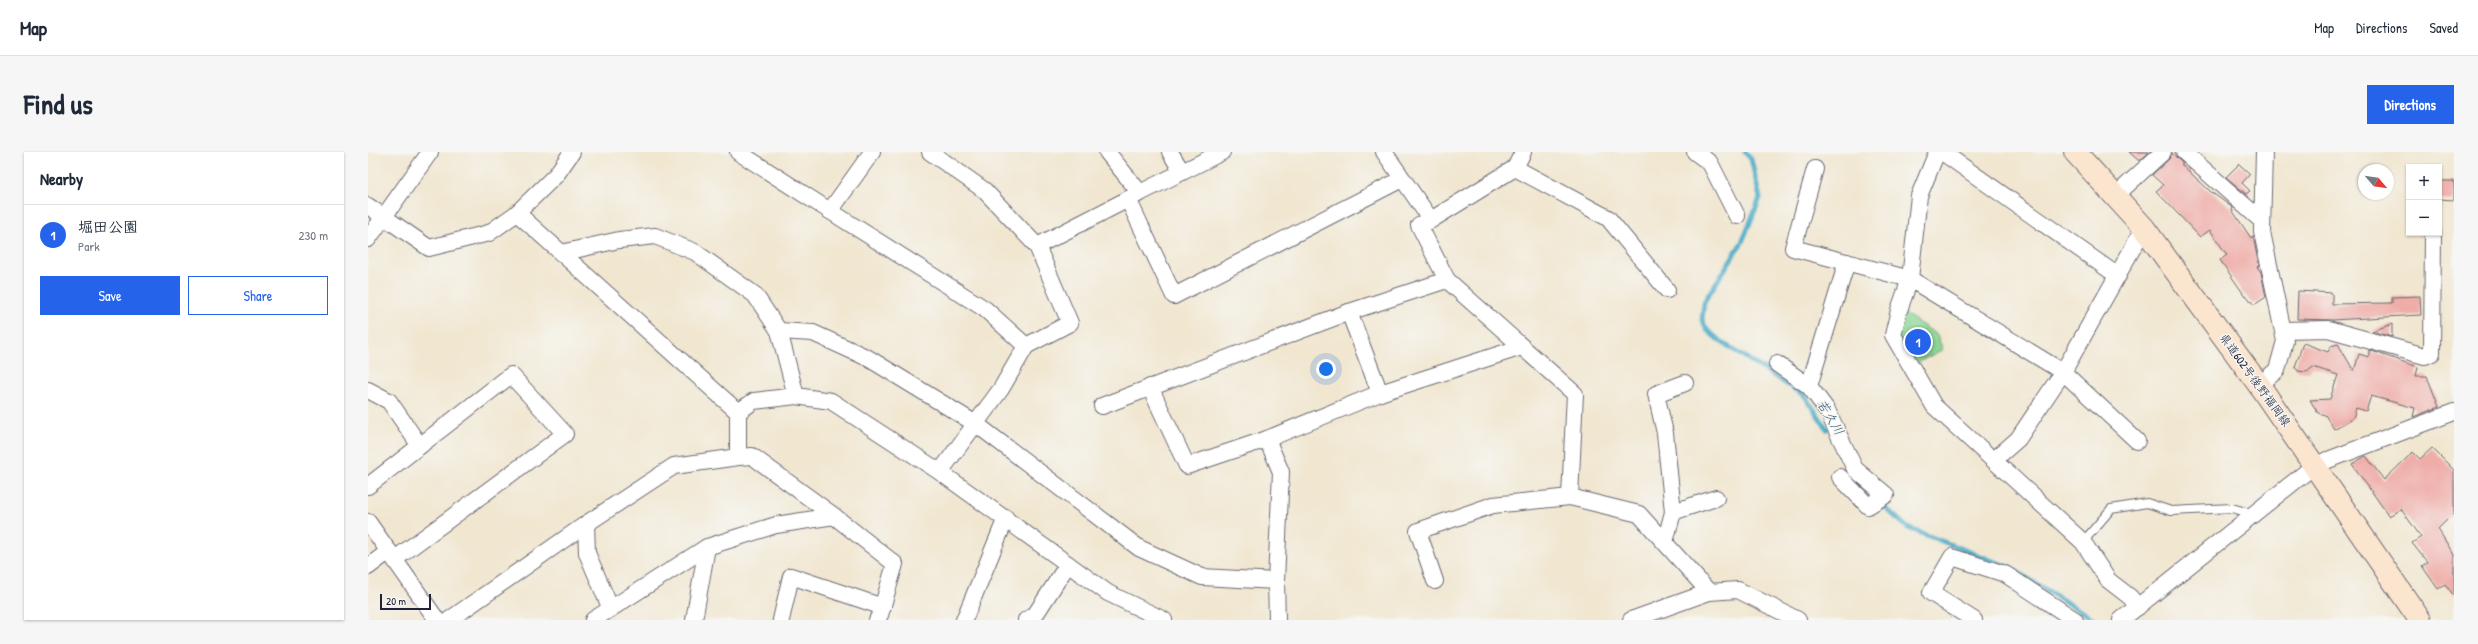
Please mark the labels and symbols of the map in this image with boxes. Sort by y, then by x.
north arrow [2358,164,2394,200]
pin: 1 [1905,327,1931,357]
street label: 県道602号後野福岡線 [2216,329,2295,430]
your location [1316,359,1336,379]
water label: 若久川 [1813,396,1849,438]
scale bar [380,592,431,611]

